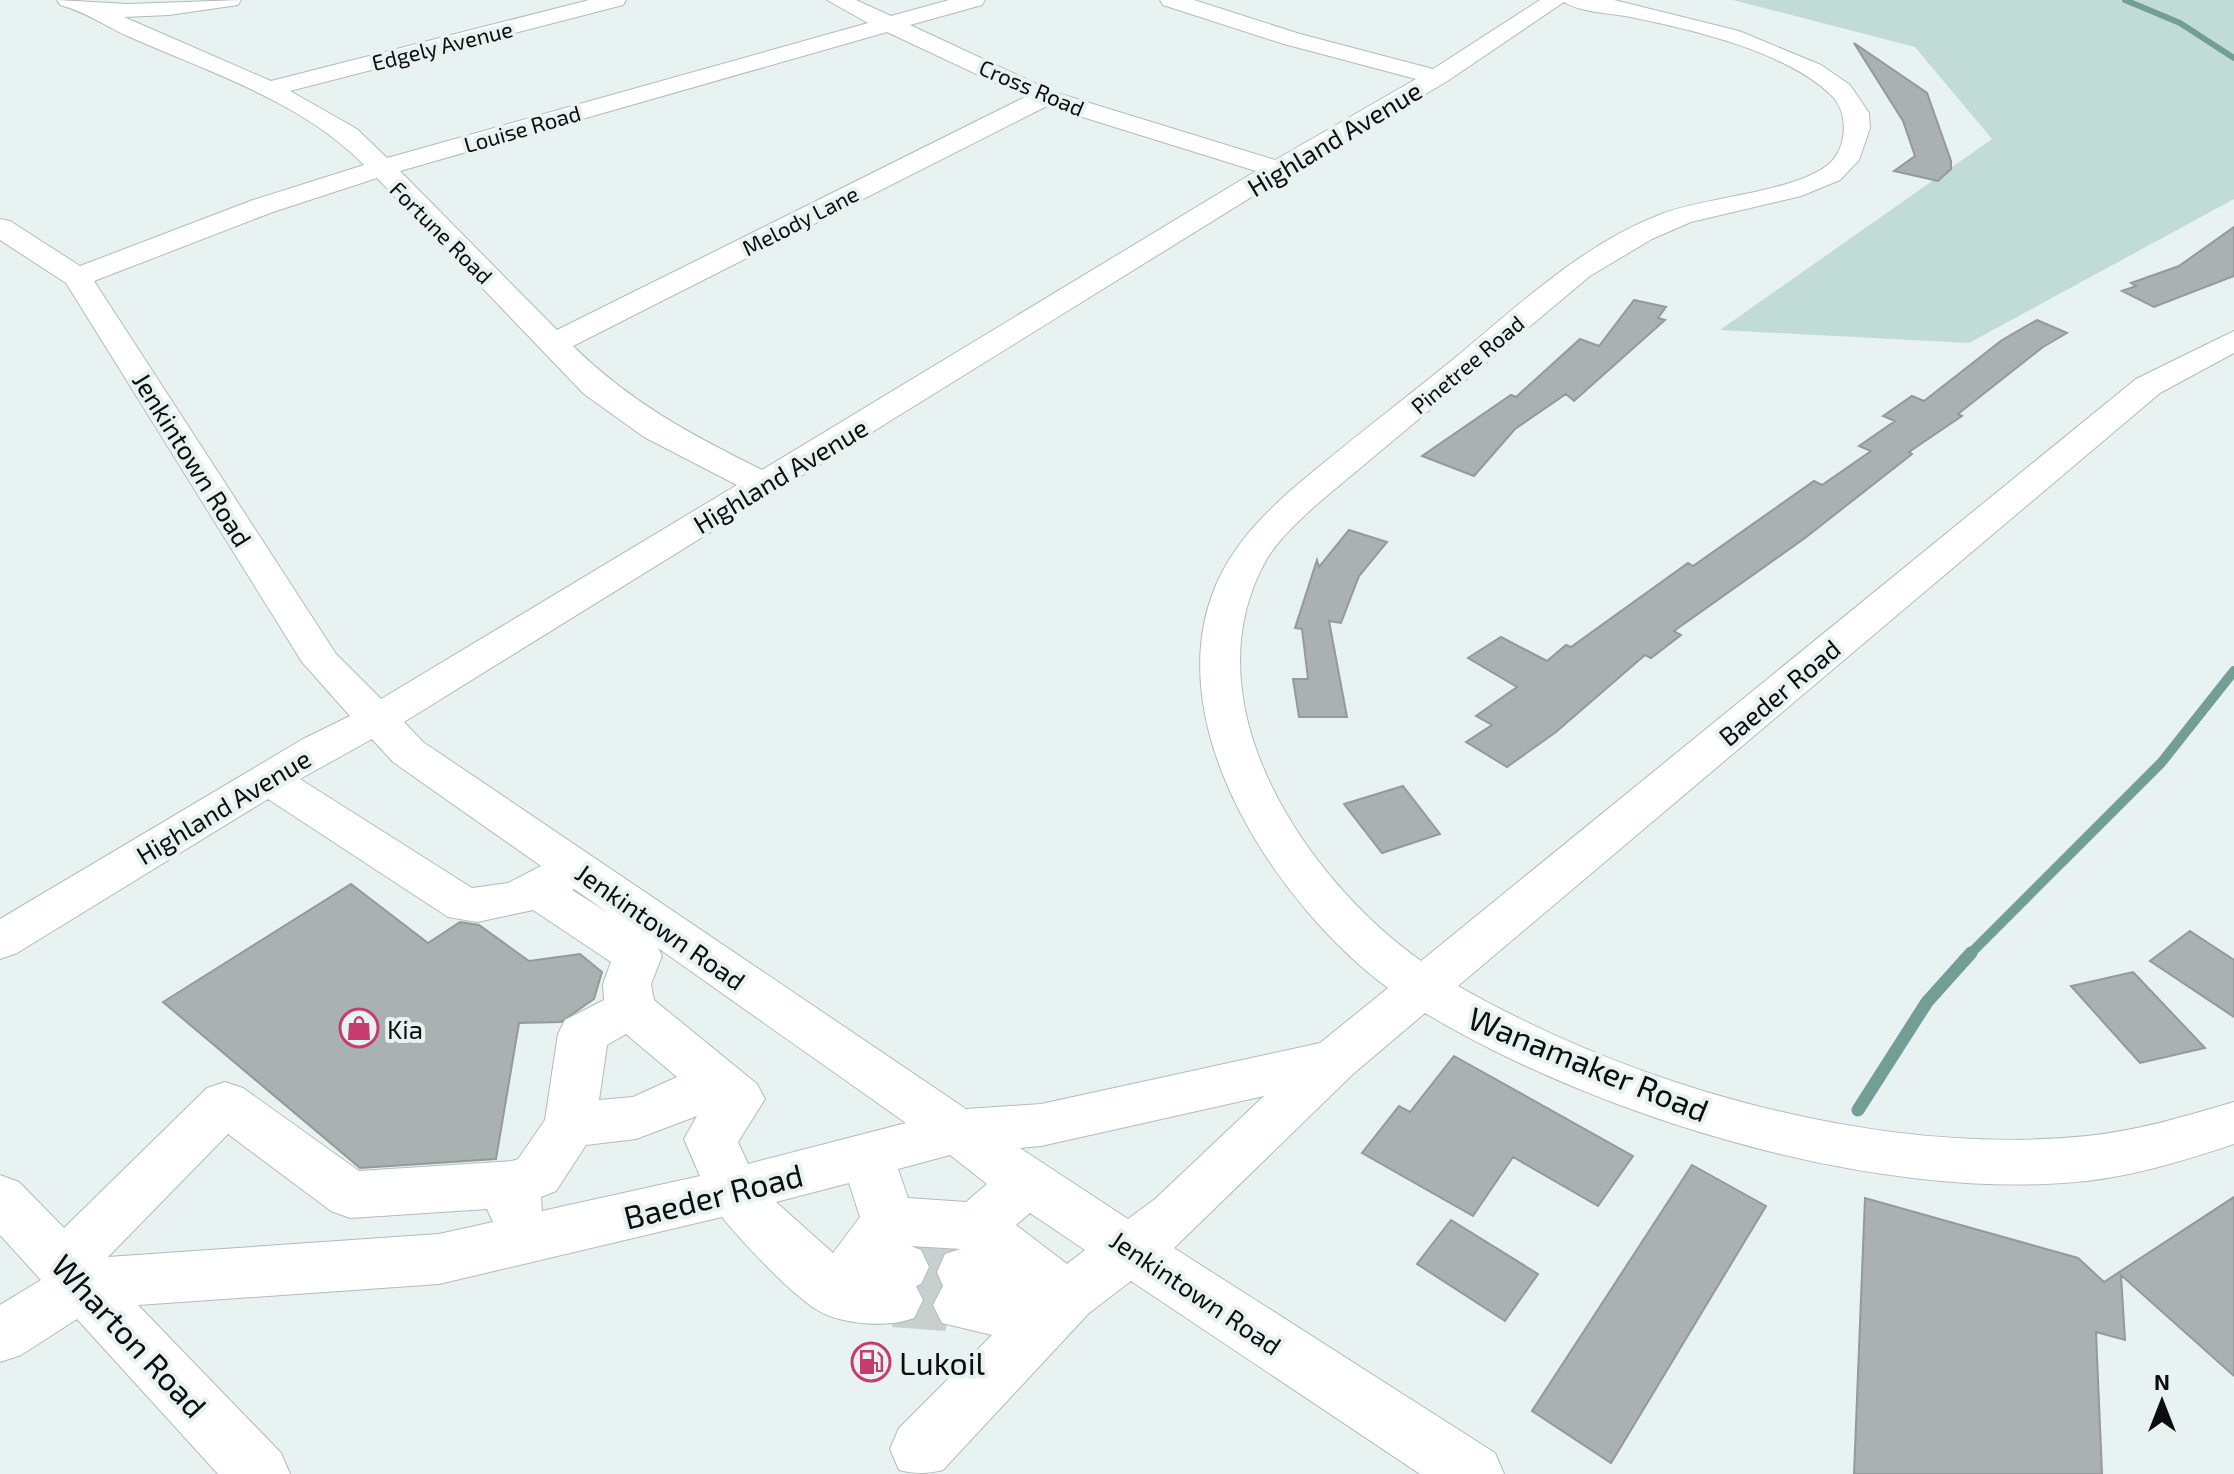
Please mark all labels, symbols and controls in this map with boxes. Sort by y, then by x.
street label: Edgely Avenue [369,15,515,75]
street label: Cross Road [976,53,1088,121]
street label: Highland Avenue [1241,74,1427,202]
street label: Louise Road [461,99,583,157]
street label: Fortune Road [385,175,499,289]
street label: Melody Lane [738,180,862,260]
street label: Pinetree Road [1405,309,1529,419]
street label: Jenkintown Road [127,366,259,552]
street label: Highland Avenue [687,411,873,539]
street label: Baeder Road [1712,632,1846,752]
street label: Highland Avenue [130,742,316,870]
street label: Jenkintown Road [570,856,752,996]
street label: Wanamaker Road [1464,998,1714,1128]
shop icon: Kia [338,1007,380,1049]
place label: Kia [387,1013,423,1044]
street label: Baeder Road [620,1154,806,1236]
street label: Jenkintown Road [1105,1223,1287,1361]
street label: Wharton Road [45,1246,215,1424]
fuel station icon: Lukoil [850,1341,892,1383]
place label: Lukoil [899,1343,986,1381]
north arrow [2122,1362,2202,1442]
text: N [2154,1368,2170,1394]

